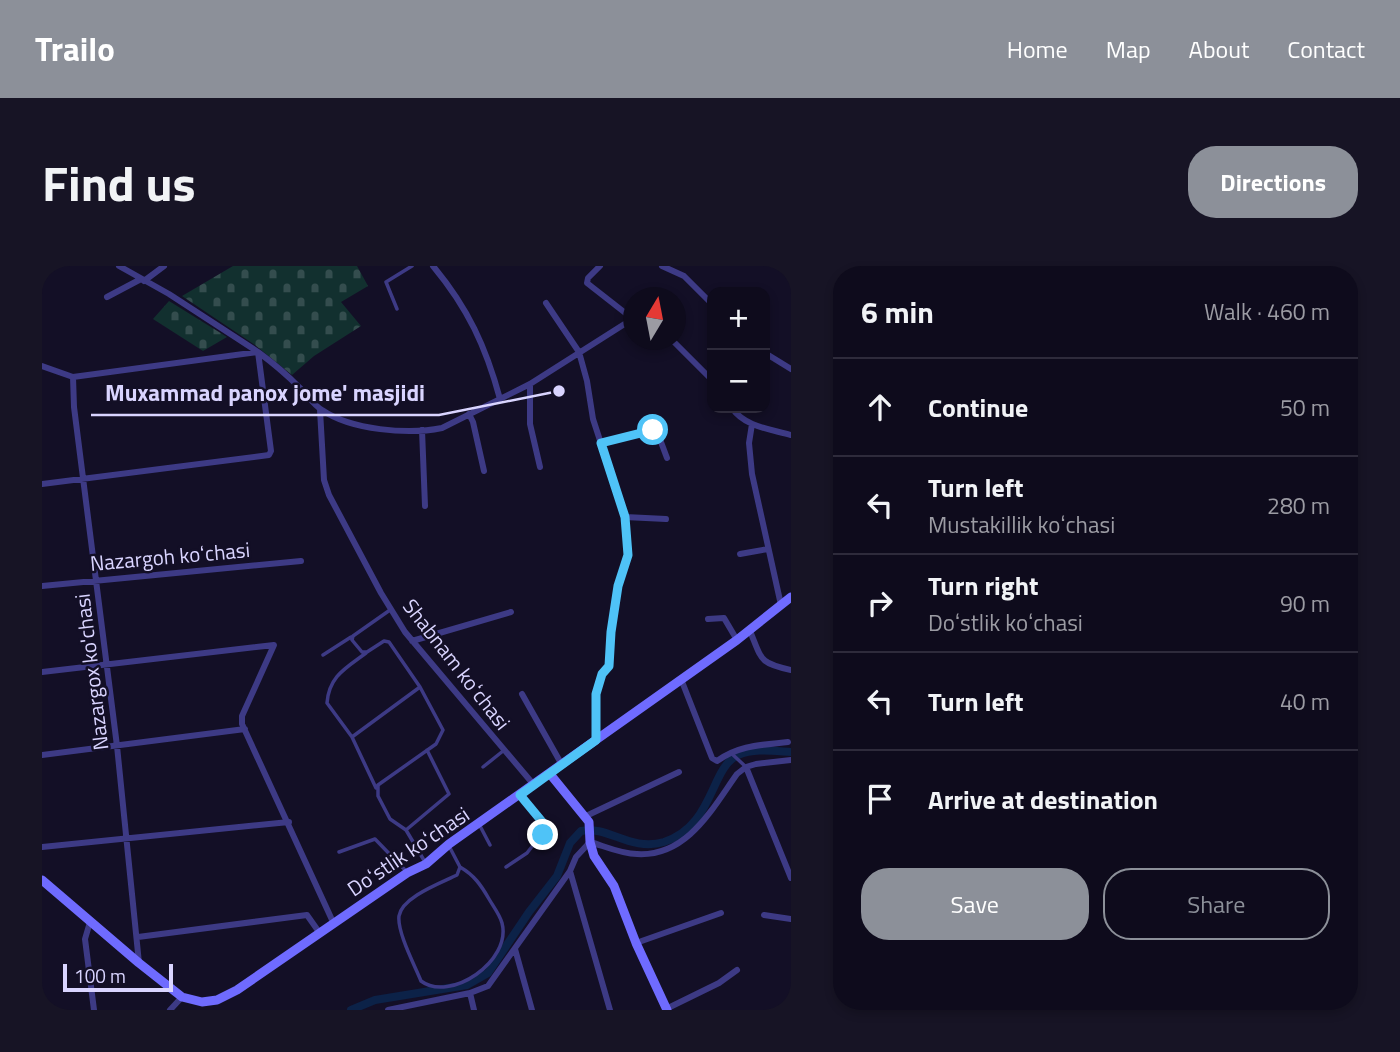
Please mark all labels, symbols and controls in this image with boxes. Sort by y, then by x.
text: Trailo [35,24,115,74]
text: Home [1007,31,1068,67]
text: Map [1106,31,1151,67]
text: About [1189,31,1249,67]
text: Contact [1287,31,1365,67]
text: Find us [42,145,196,220]
button: Directions [1188,146,1358,218]
north arrow [623,287,686,350]
map controls [707,287,770,413]
button: + [707,287,770,350]
text: 6 min [861,289,934,335]
text: Walk · 460 m [1204,294,1330,329]
button: − [707,350,770,413]
callout: Muxammad panox jome' masjidi [91,371,439,415]
text: Muxammad panox jome' masjidi [105,375,425,410]
icon: ahead [861,388,899,426]
text: Continue [928,388,1028,427]
text: 50 m [1280,390,1330,425]
route start [637,414,668,445]
text: Turn left [928,468,1023,507]
icon: left [861,486,899,524]
text: 280 m [1267,488,1330,523]
text: Mustakillik koʻchasi [928,507,1115,542]
street label: Nazargoh koʻchasi [89,533,251,579]
text: Turn right [928,566,1039,605]
icon: right [861,584,899,622]
text: 90 m [1280,586,1330,621]
street label: Shabnam koʻchasi [395,591,519,737]
street label: Nazargox ko'chasi [66,592,116,752]
text: Doʻstlik koʻchasi [928,605,1083,640]
icon: left [861,682,899,720]
text: Turn left [928,682,1023,721]
text: 40 m [1280,684,1330,719]
icon: arrive [861,780,899,818]
text: Arrive at destination [928,780,1158,819]
street label: Doʻstlik koʻchasi [340,798,476,904]
route end [527,819,558,850]
button: Save [861,868,1089,940]
button: Share [1103,868,1330,940]
scale bar [63,961,173,993]
text: 100 m [74,961,126,990]

